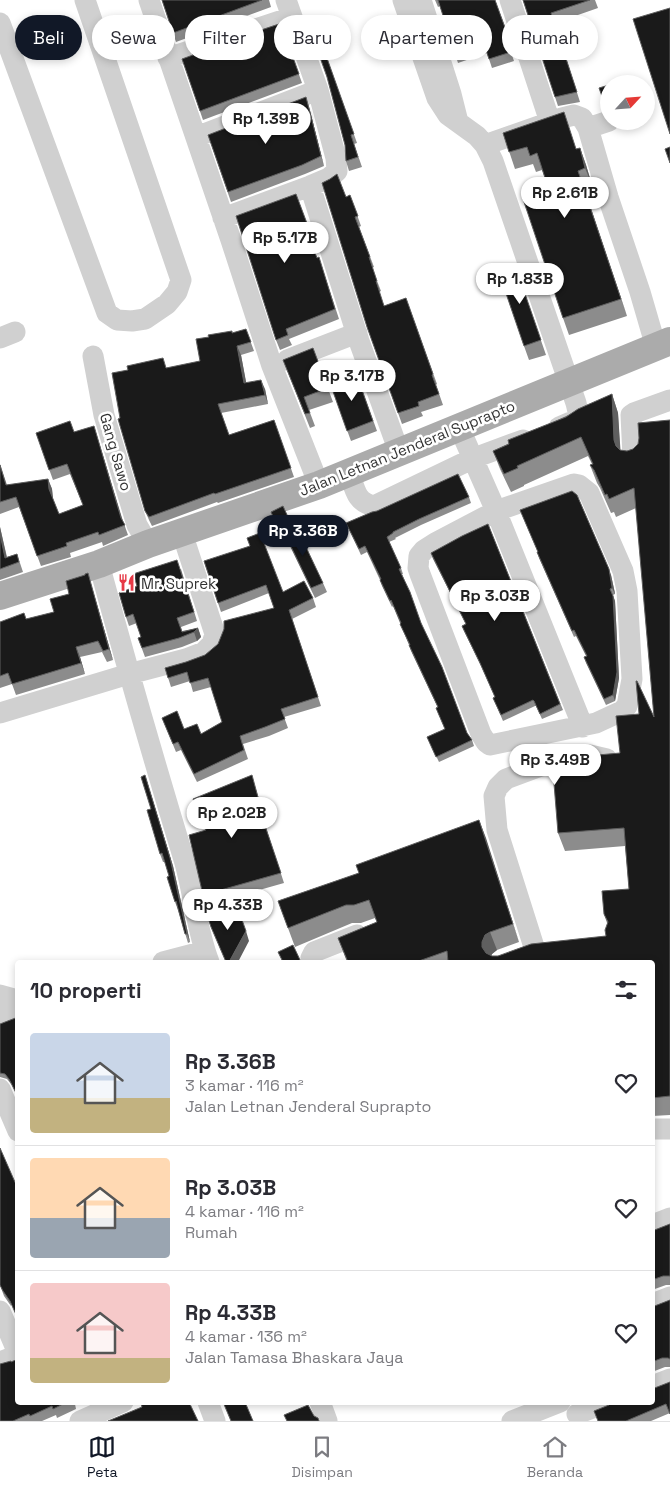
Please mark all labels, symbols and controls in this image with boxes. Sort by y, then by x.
chip: Beli [15,15,82,60]
chip: Sewa [92,15,175,60]
chip: Filter [185,15,264,60]
chip: Baru [274,15,351,60]
chip: Apartemen [361,15,492,60]
chip: Rumah [502,15,598,60]
north arrow [600,75,655,130]
map controls [600,75,655,130]
pin: Rp 1.39B [214,102,318,145]
text: Rp 1.39B [233,108,299,129]
pin: Rp 2.61B [513,176,617,219]
text: Rp 2.61B [532,182,598,203]
pin: Rp 5.17B [233,222,337,264]
text: Rp 5.17B [253,227,317,248]
pin: Rp 1.83B [468,262,572,305]
text: Rp 1.83B [487,268,553,289]
pin: Rp 3.17B [300,360,404,402]
text: Rp 3.17B [320,365,384,386]
street label: Jalan Letnan Jenderal Suprapto [296,396,518,500]
street label: Gang Sawo [96,411,136,493]
pin: Rp 3.36B [251,514,355,557]
text: Rp 3.36B [268,520,338,541]
restaurant icon: Mr. Suprek [117,573,137,593]
place label: Mr. Suprek [141,574,216,593]
pin: Rp 3.03B [443,580,547,622]
text: Rp 3.03B [460,585,530,606]
pin: Rp 3.49B [503,744,607,786]
text: Rp 3.49B [520,749,590,770]
pin: Rp 2.02B [180,796,284,839]
text: Rp 2.02B [198,802,266,823]
pin: Rp 4.33B [176,888,280,931]
text: Rp 4.33B [193,894,263,915]
icon: filters [612,976,640,1004]
text: 10 properti [30,977,142,1004]
text: Rp 3.36B [185,1048,276,1075]
icon: home [70,1053,130,1113]
icon: heart [612,1069,640,1097]
text: 3 kamar · 116 m² [185,1075,304,1096]
text: Jalan Letnan Jenderal Suprapto [185,1096,431,1117]
text: Rp 3.03B [185,1174,276,1201]
icon: home [70,1178,130,1238]
icon: heart [612,1194,640,1222]
text: 4 kamar · 116 m² [185,1201,304,1222]
text: Rumah [185,1222,238,1243]
text: Rp 4.33B [185,1299,276,1326]
icon: home [70,1303,130,1363]
icon: heart [612,1319,640,1347]
text: 4 kamar · 136 m² [185,1326,307,1347]
text: Jalan Tamasa Bhaskara Jaya [185,1347,403,1368]
tab: Peta [87,1433,118,1481]
tab: Disimpan [292,1433,353,1481]
tab: Beranda [527,1433,583,1481]

